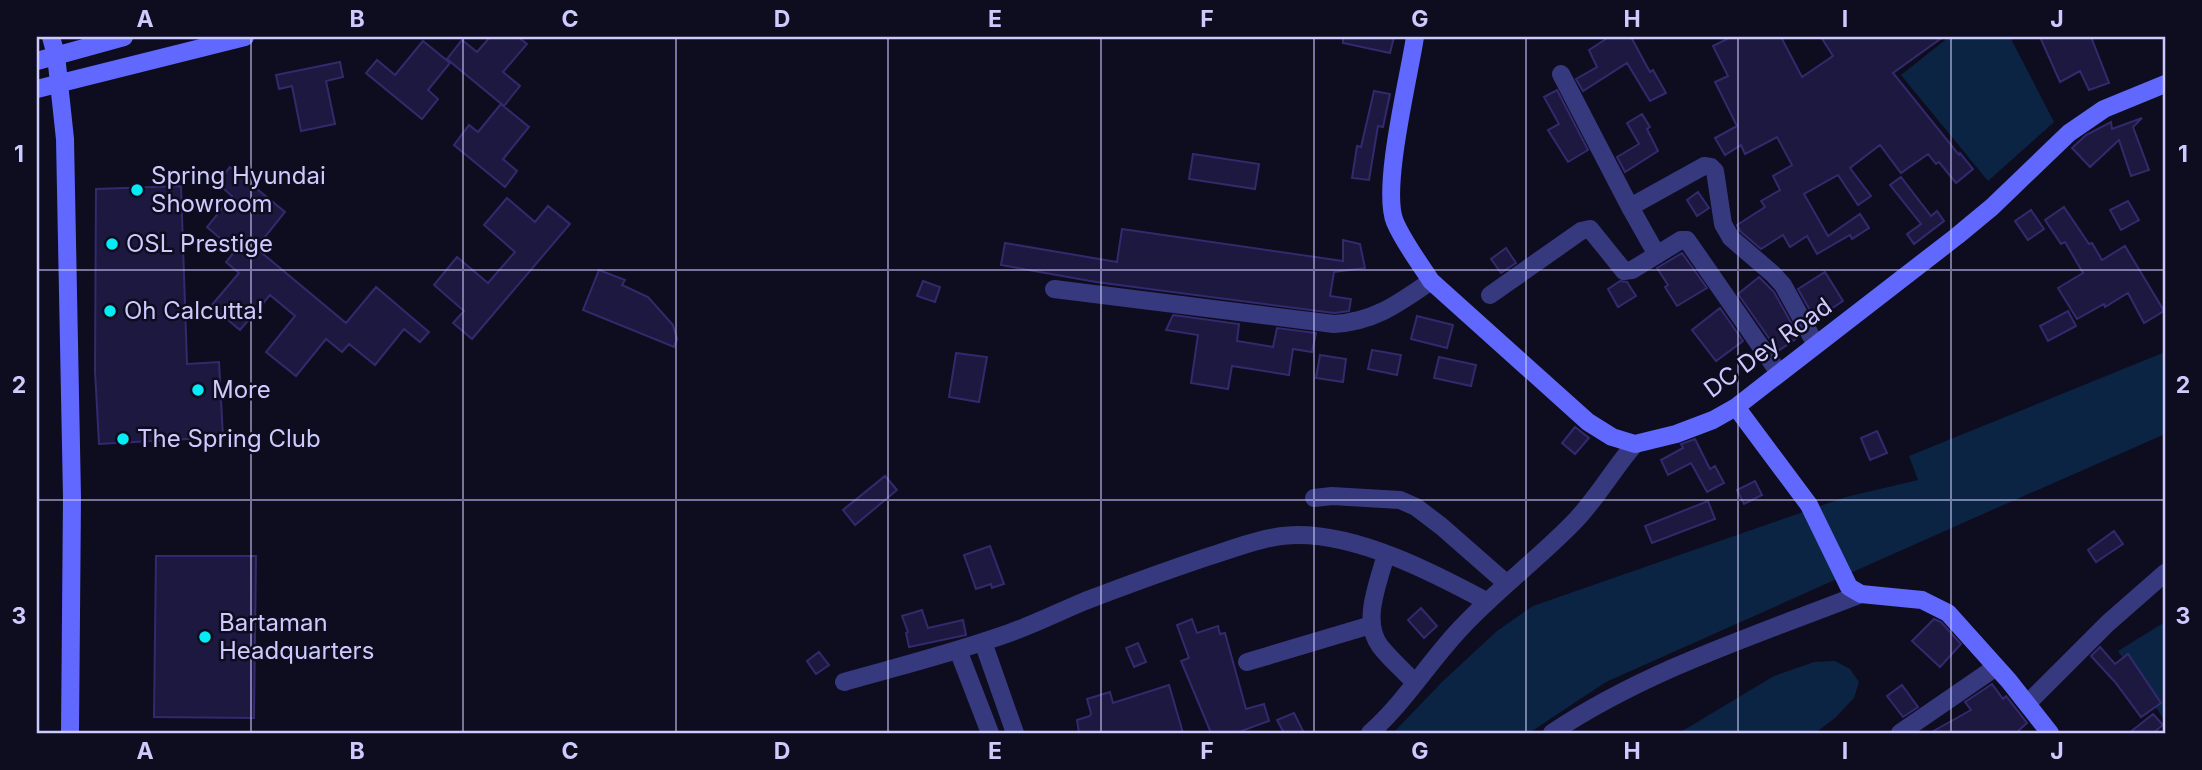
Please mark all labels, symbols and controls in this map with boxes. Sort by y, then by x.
text: A [136,5,154,33]
text: B [349,5,365,33]
text: C [561,5,579,33]
text: D [774,5,790,33]
text: E [988,5,1002,33]
text: F [1200,5,1214,33]
text: G [1411,5,1429,33]
text: H [1623,5,1641,33]
text: I [1842,5,1848,33]
text: J [2050,5,2064,33]
text: 1 [14,140,24,168]
text: 1 [2178,140,2188,168]
place label: Spring Hyundai Showroom [151,161,326,218]
marker: Spring Hyundai Showroom [129,182,145,198]
place label: OSL Prestige [126,229,273,258]
marker: OSL Prestige [104,236,120,252]
street label: DC Dey Road [1698,292,1837,404]
place label: Oh Calcutta! [124,296,264,325]
marker: Oh Calcutta! [102,303,118,319]
text: 2 [12,371,26,399]
text: 2 [2176,371,2190,399]
place label: More [212,375,271,404]
marker: More [190,382,206,398]
place label: The Spring Club [137,424,321,453]
marker: The Spring Club [115,431,131,447]
text: 3 [12,602,26,630]
text: 3 [2176,602,2190,630]
place label: Bartaman Headquarters [219,608,374,665]
marker: Bartaman Headquarters [197,629,213,645]
text: A [136,737,154,765]
text: B [349,737,365,765]
text: C [561,737,579,765]
text: D [774,737,790,765]
text: E [988,737,1002,765]
text: F [1200,737,1214,765]
text: G [1411,737,1429,765]
text: H [1623,737,1641,765]
text: I [1842,737,1848,765]
text: J [2050,737,2064,765]

